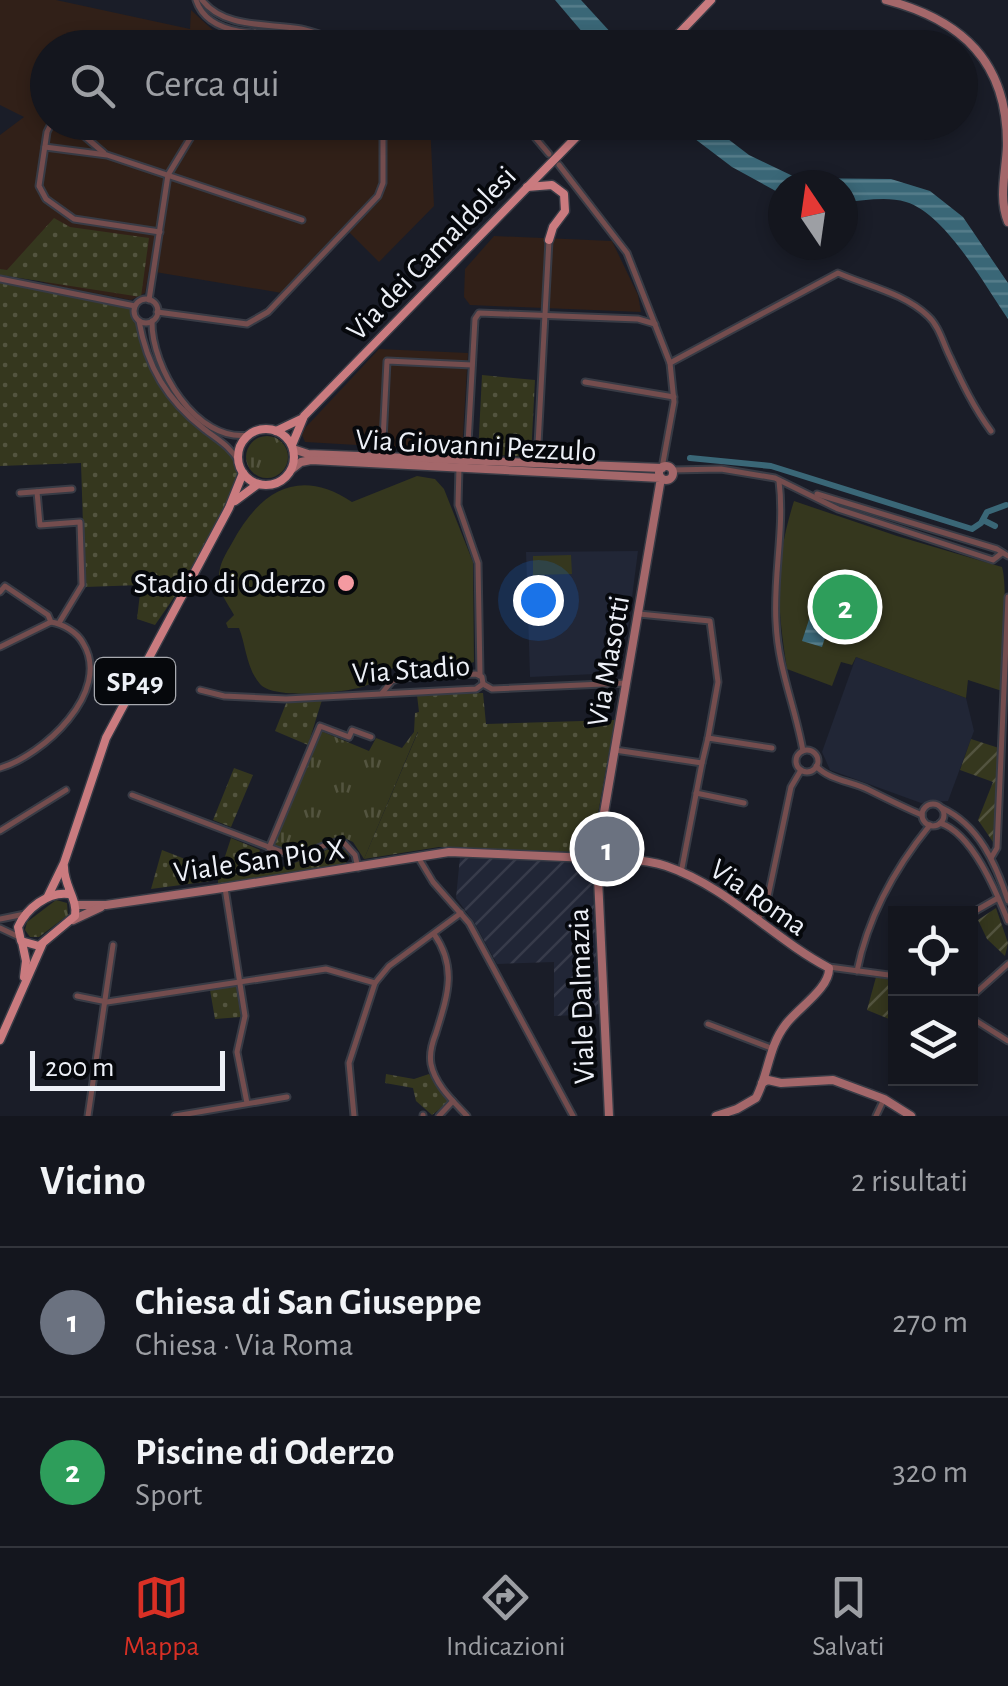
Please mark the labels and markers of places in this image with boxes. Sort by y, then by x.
place label: Stadio di Oderzo [133,569,326,599]
pin: 2 [812,570,878,644]
marker: Stadio di Oderzo [335,572,357,594]
pin: 1 [574,812,640,886]

